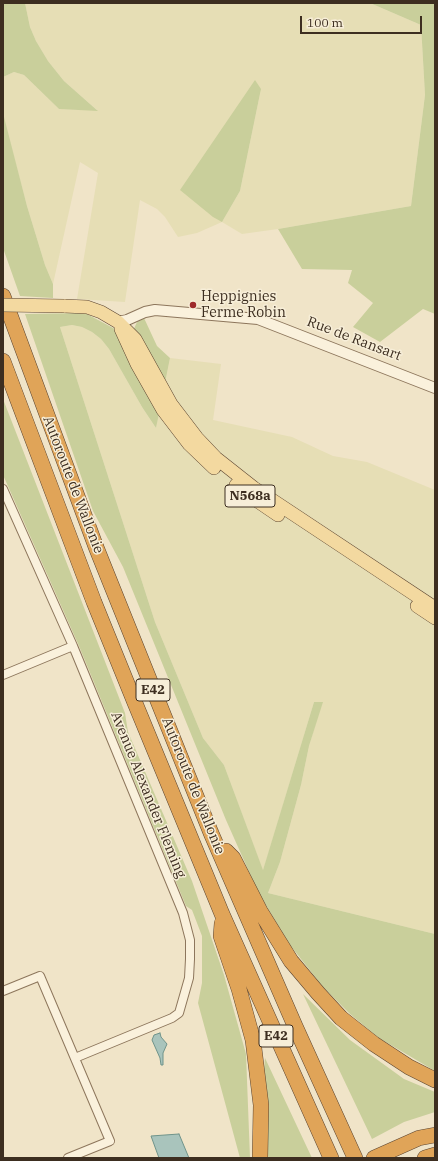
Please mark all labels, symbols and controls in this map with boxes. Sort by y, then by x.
scale bar [302,8,424,34]
text: 100 m [307,15,343,30]
place label: Heppignies Ferme Robin [201,289,286,322]
marker: Heppignies Ferme Robin [188,300,198,310]
street label: Rue de Ransart [304,313,404,365]
street label: Autoroute de Wallonie [39,414,107,556]
road number: N568a [225,485,275,507]
road number: E42 [136,679,170,701]
street label: Avenue Alexander Fleming [107,709,189,881]
street label: Autoroute de Wallonie [158,715,228,857]
road number: E42 [259,1025,293,1047]

